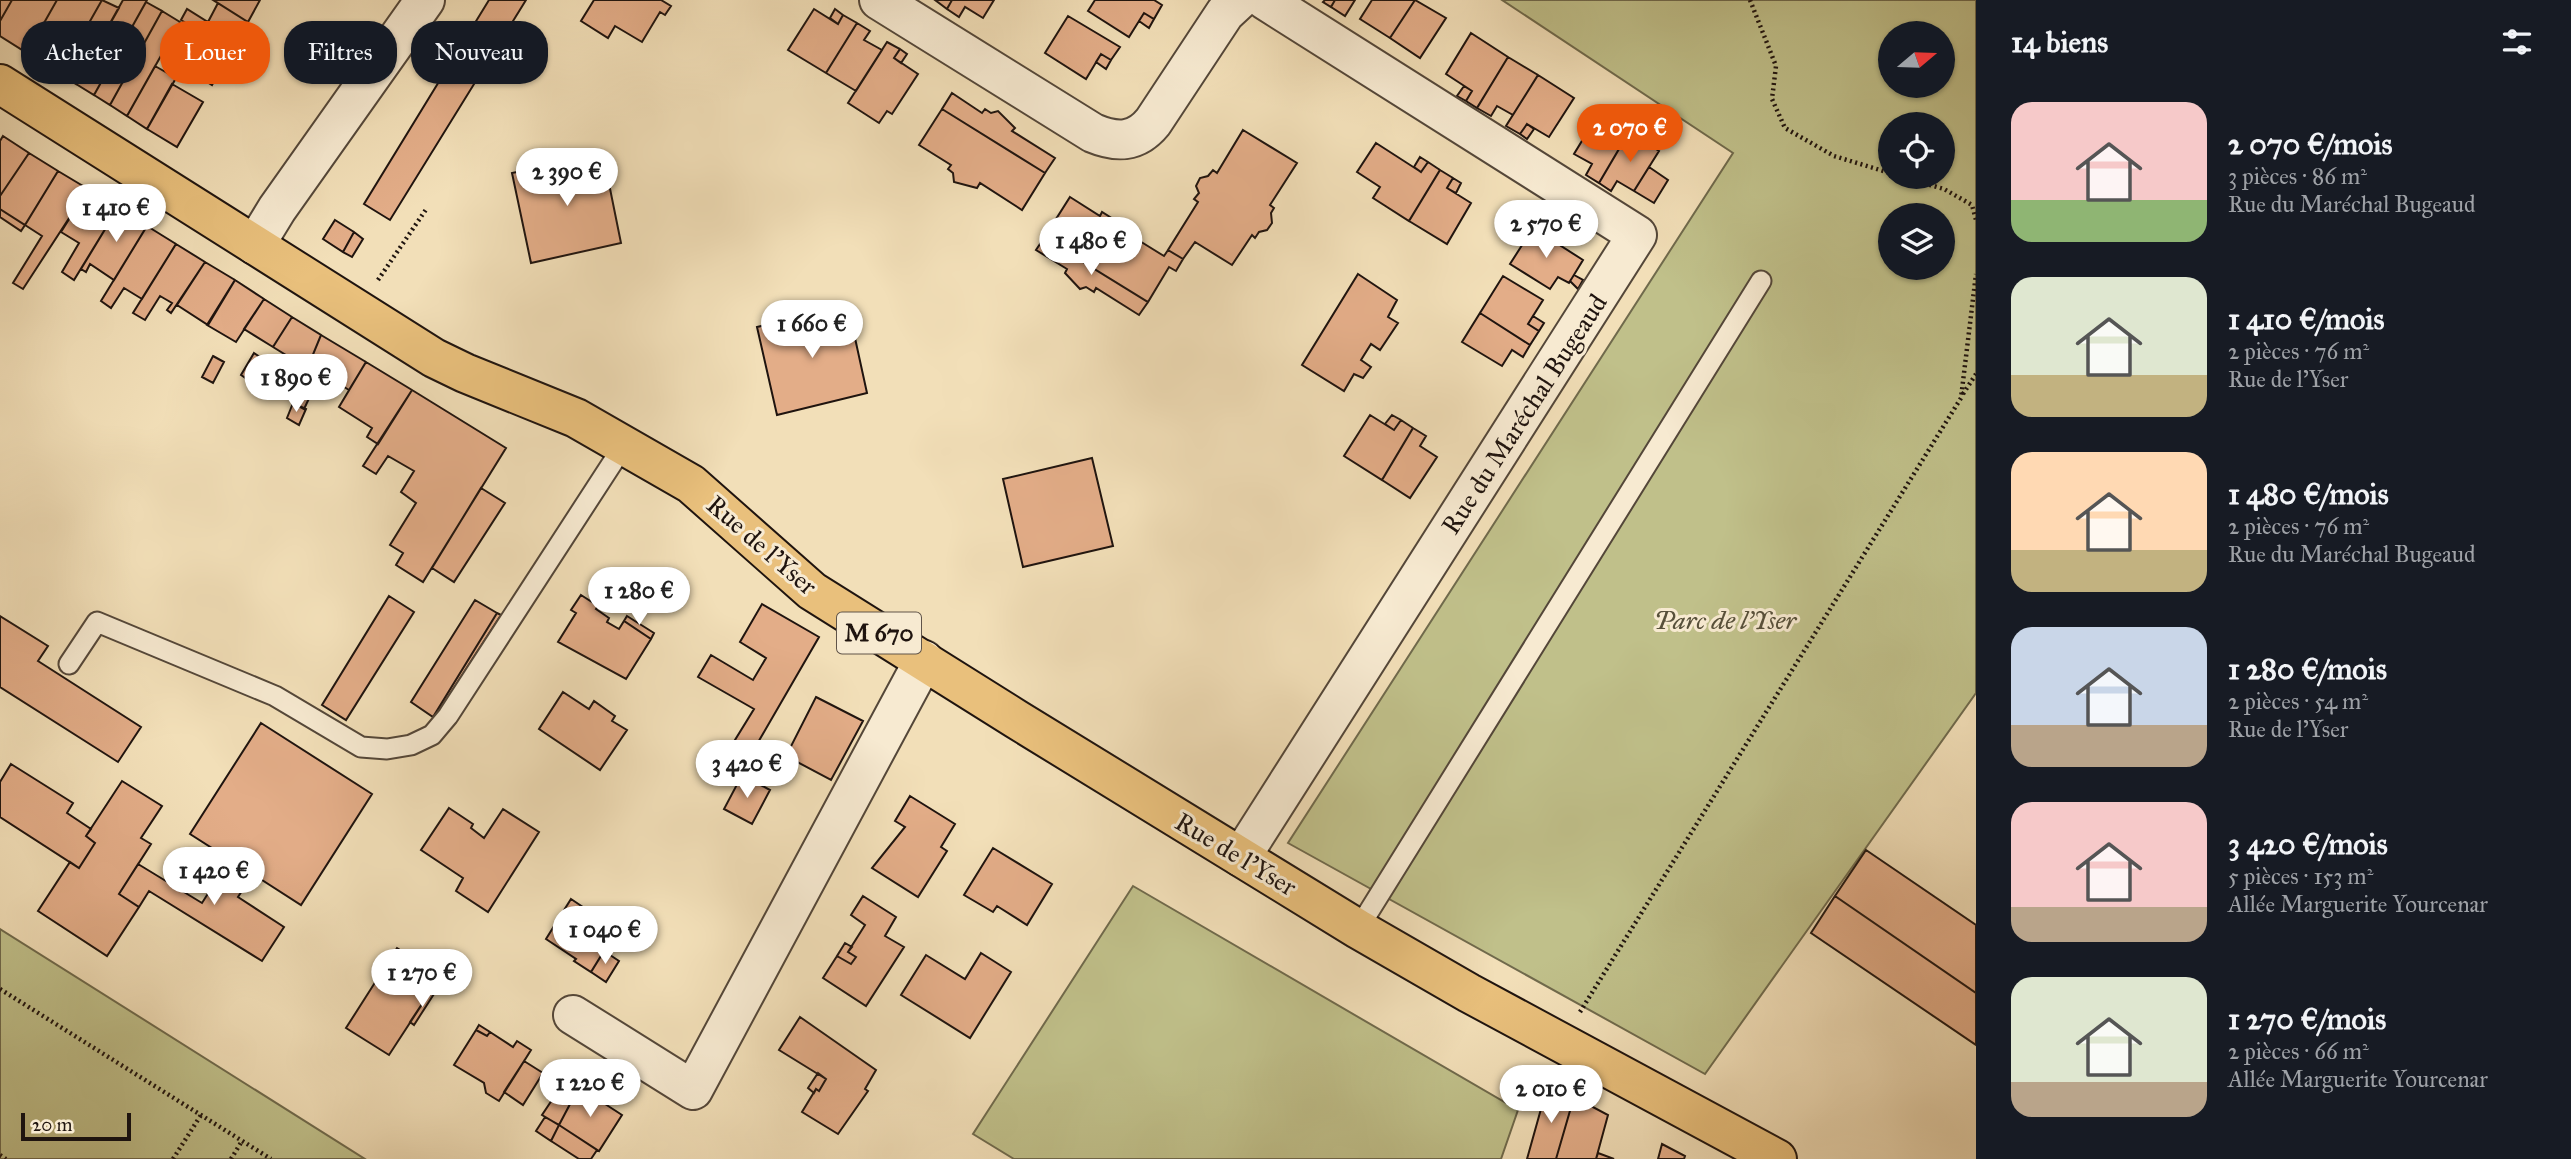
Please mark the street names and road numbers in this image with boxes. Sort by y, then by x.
street label: Rue du Maréchal Bugeaud [1434,288,1614,540]
street label: Rue de l'Yser [700,488,824,602]
road number: M 670 [837,612,921,654]
street label: Rue de l'Yser [1169,805,1303,903]

